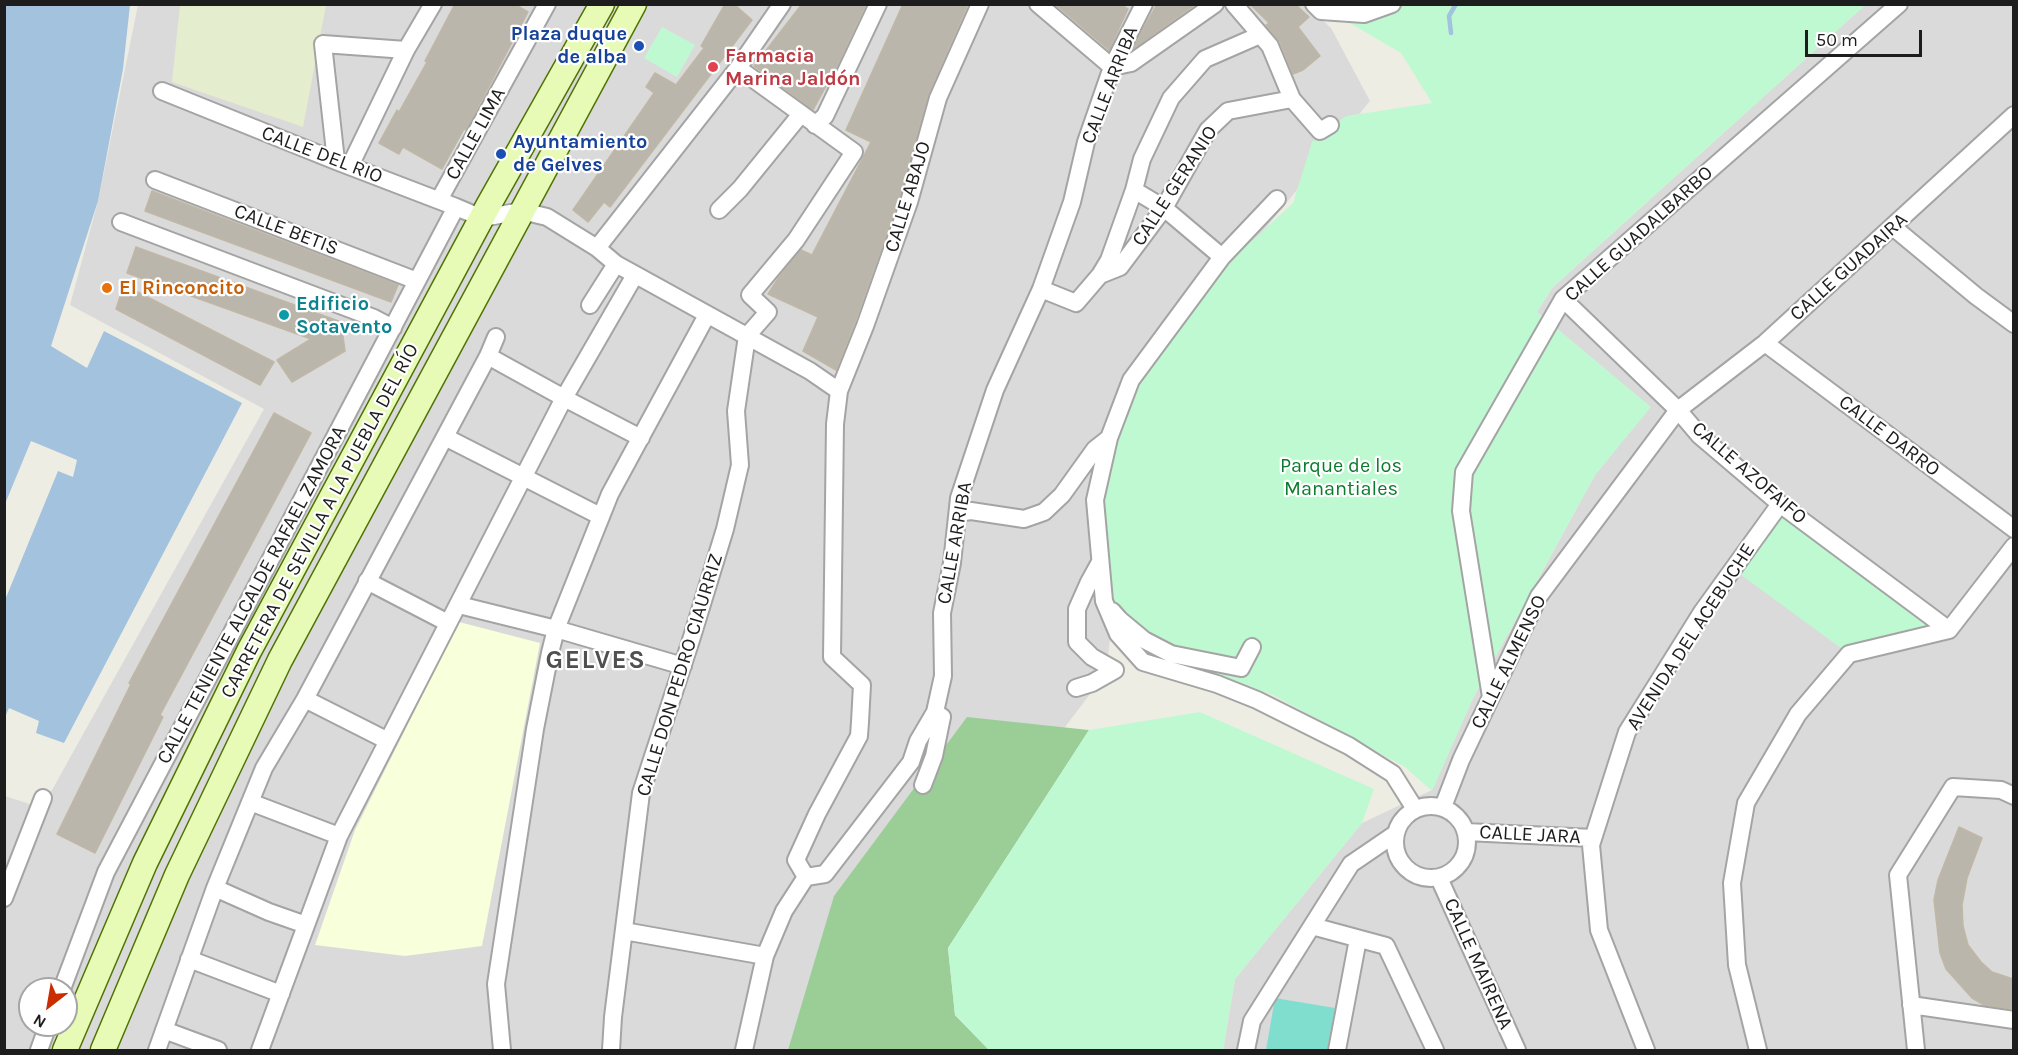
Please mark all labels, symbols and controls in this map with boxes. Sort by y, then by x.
scale bar [1808,18,1925,56]
place label: Plaza duque de alba [511,22,627,69]
street label: CALLE ARRIBA [1077,23,1143,147]
text: 50 m [1816,29,1858,51]
marker: Plaza duque de alba [632,39,646,53]
place label: Farmacia Marina Jaldón [725,44,861,91]
marker: Farmacia Marina Jaldón [706,60,720,74]
street label: CALLE LIMA [441,84,511,184]
street label: CALLE DEL RIO [258,121,386,189]
street label: CALLE GERANIO [1127,121,1223,251]
place label: Ayuntamiento de Gelves [513,130,647,177]
street label: CALLE ABAJO [880,139,936,255]
marker: Ayuntamiento de Gelves [494,147,508,161]
street label: CALLE GUADALBARBO [1560,161,1718,307]
street label: CALLE BETIS [230,199,342,261]
street label: CALLE GUADAIRA [1785,208,1913,326]
place label: El Rinconcito [119,276,244,300]
marker: El Rinconcito [100,281,114,295]
place label: Edificio Sotavento [296,292,392,339]
marker: Edificio Sotavento [277,308,291,322]
street label: CARRETERA DE SEVILLA A LA PUEBLA DEL RÍO [216,340,424,702]
street label: CALLE DARRO [1834,390,1944,482]
street label: CALLE AZOFAIFO [1687,417,1811,529]
street label: CALLE TENIENTE ALCALDE RAFAEL ZAMORA [152,422,352,768]
park label: Parque de los Manantiales [1280,454,1402,501]
street label: CALLE ARRIBA [932,480,978,606]
street label: AVENIDA DEL ACEBUCHE [1622,539,1760,735]
street label: CALLE DON PEDRO CIAURRIZ [632,551,728,799]
street label: CALLE ALMENSO [1466,591,1552,733]
district label: GELVES [546,645,646,677]
street label: CALLE JARA [1479,820,1581,850]
street label: CALLE MAIRENA [1438,895,1518,1033]
north arrow [18,977,78,1037]
text: N [30,1010,49,1032]

